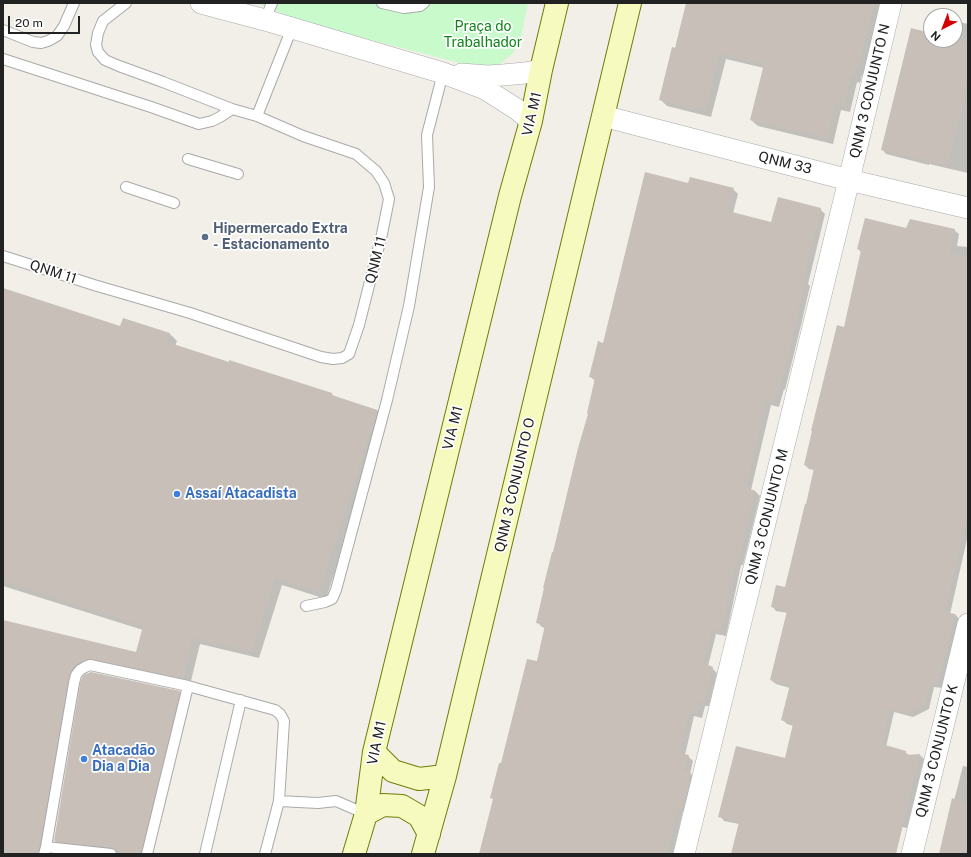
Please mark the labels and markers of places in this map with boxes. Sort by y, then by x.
place label: Hipermercado Extra - Estacionamento [213,221,348,254]
marker: Hipermercado Extra - Estacionamento [200,232,210,242]
place label: Assaí Atacadista [185,486,297,502]
marker: Assaí Atacadista [172,489,182,499]
place label: Atacadão Dia a Dia [92,743,155,776]
marker: Atacadão Dia a Dia [79,754,89,764]

